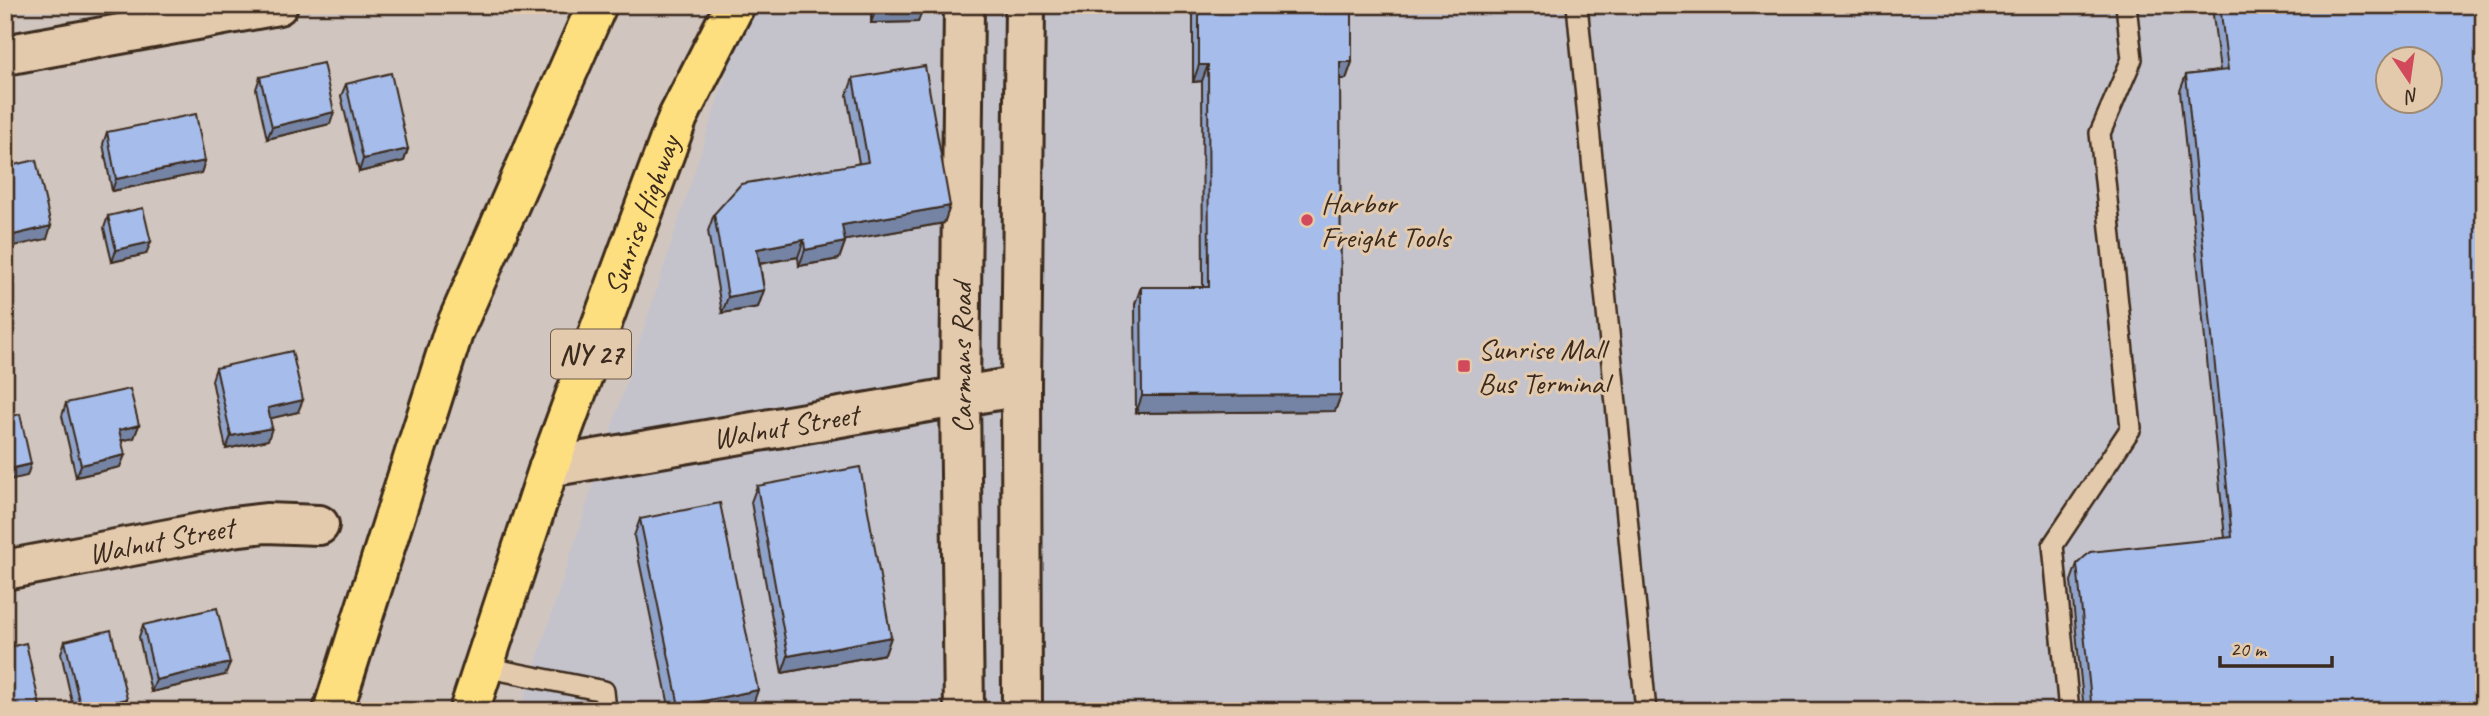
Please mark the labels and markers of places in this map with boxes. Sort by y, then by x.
place label: Harbor Freight Tools [1321,184,1453,256]
marker: Harbor Freight Tools [1299,212,1315,228]
place label: Sunrise Mall Bus Terminal [1478,330,1614,402]
marker: Sunrise Mall Bus Terminal [1456,358,1472,374]

